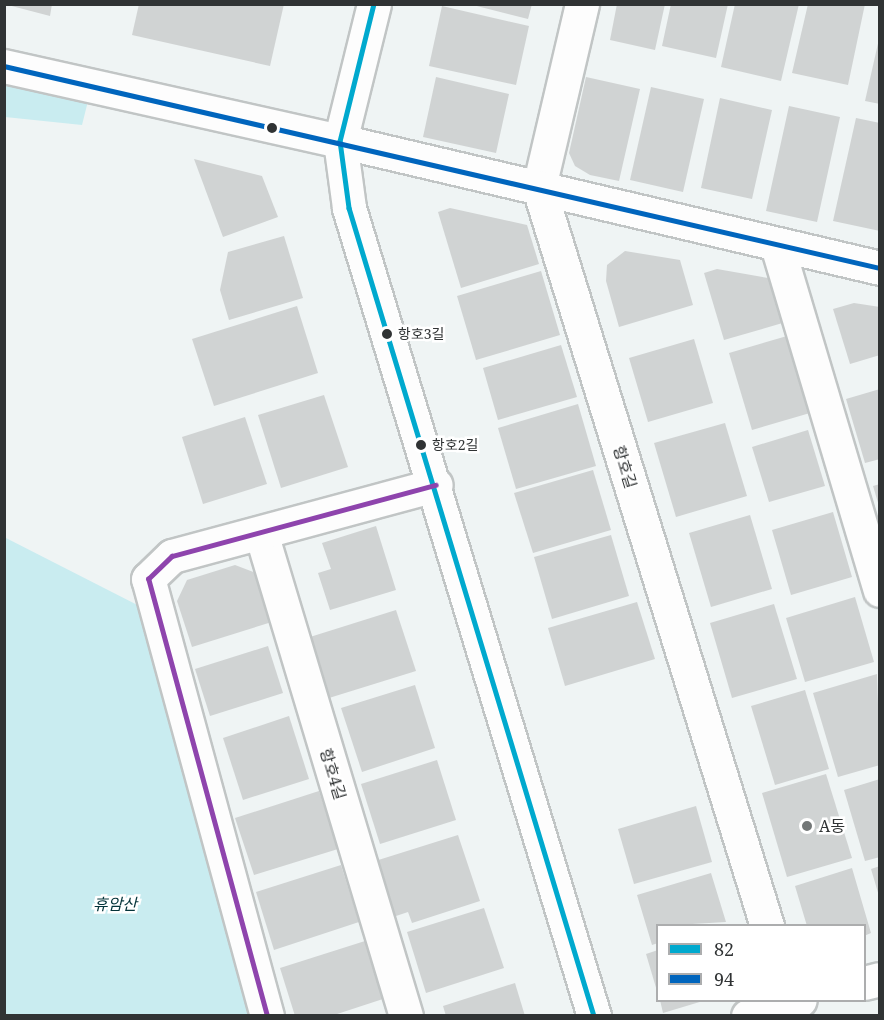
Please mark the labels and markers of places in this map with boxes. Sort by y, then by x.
unlabelled marker [266,122,278,134]
place label: 항호3길 [398,326,444,342]
marker: 항호3길 [381,328,393,340]
place label: 항호2길 [432,437,478,453]
marker: 항호2길 [415,439,427,451]
place label: A동 [819,816,845,836]
marker: A동 [800,819,814,833]

